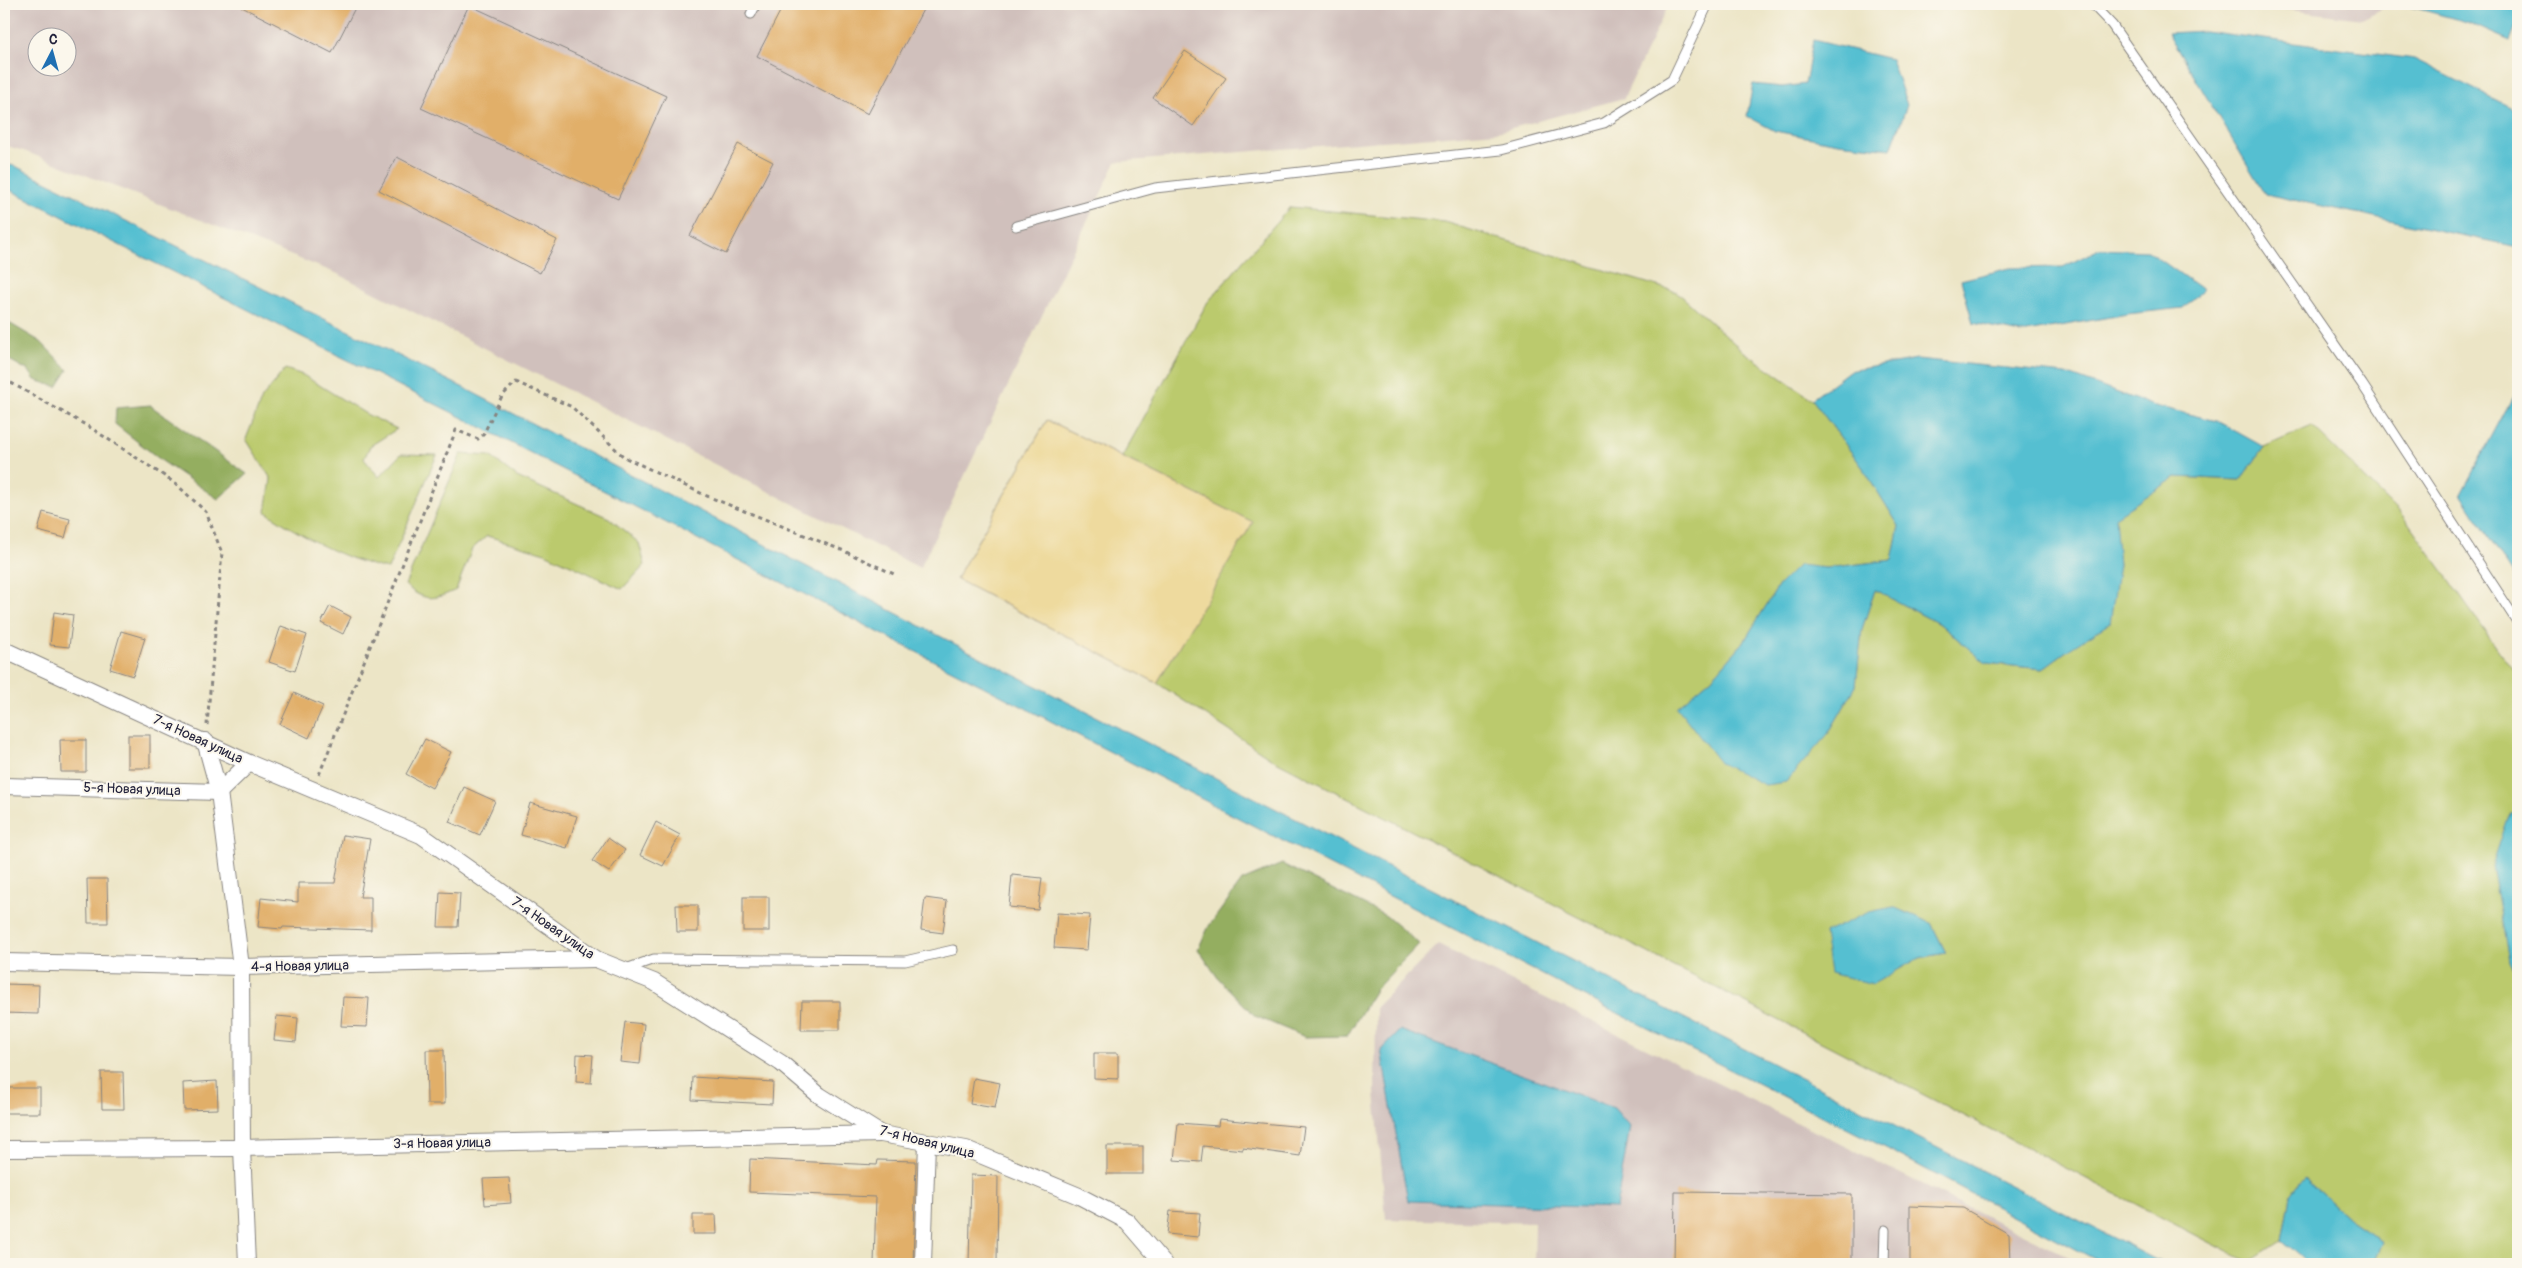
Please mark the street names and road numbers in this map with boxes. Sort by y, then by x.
street label: 7-я Новая улица [150,711,246,767]
street label: 5-я Новая улица [83,779,181,799]
street label: 7-я Новая улица [508,893,598,963]
street label: 4-я Новая улица [251,957,349,975]
street label: 7-я Новая улица [878,1122,976,1162]
street label: 3-я Новая улица [393,1134,491,1152]

